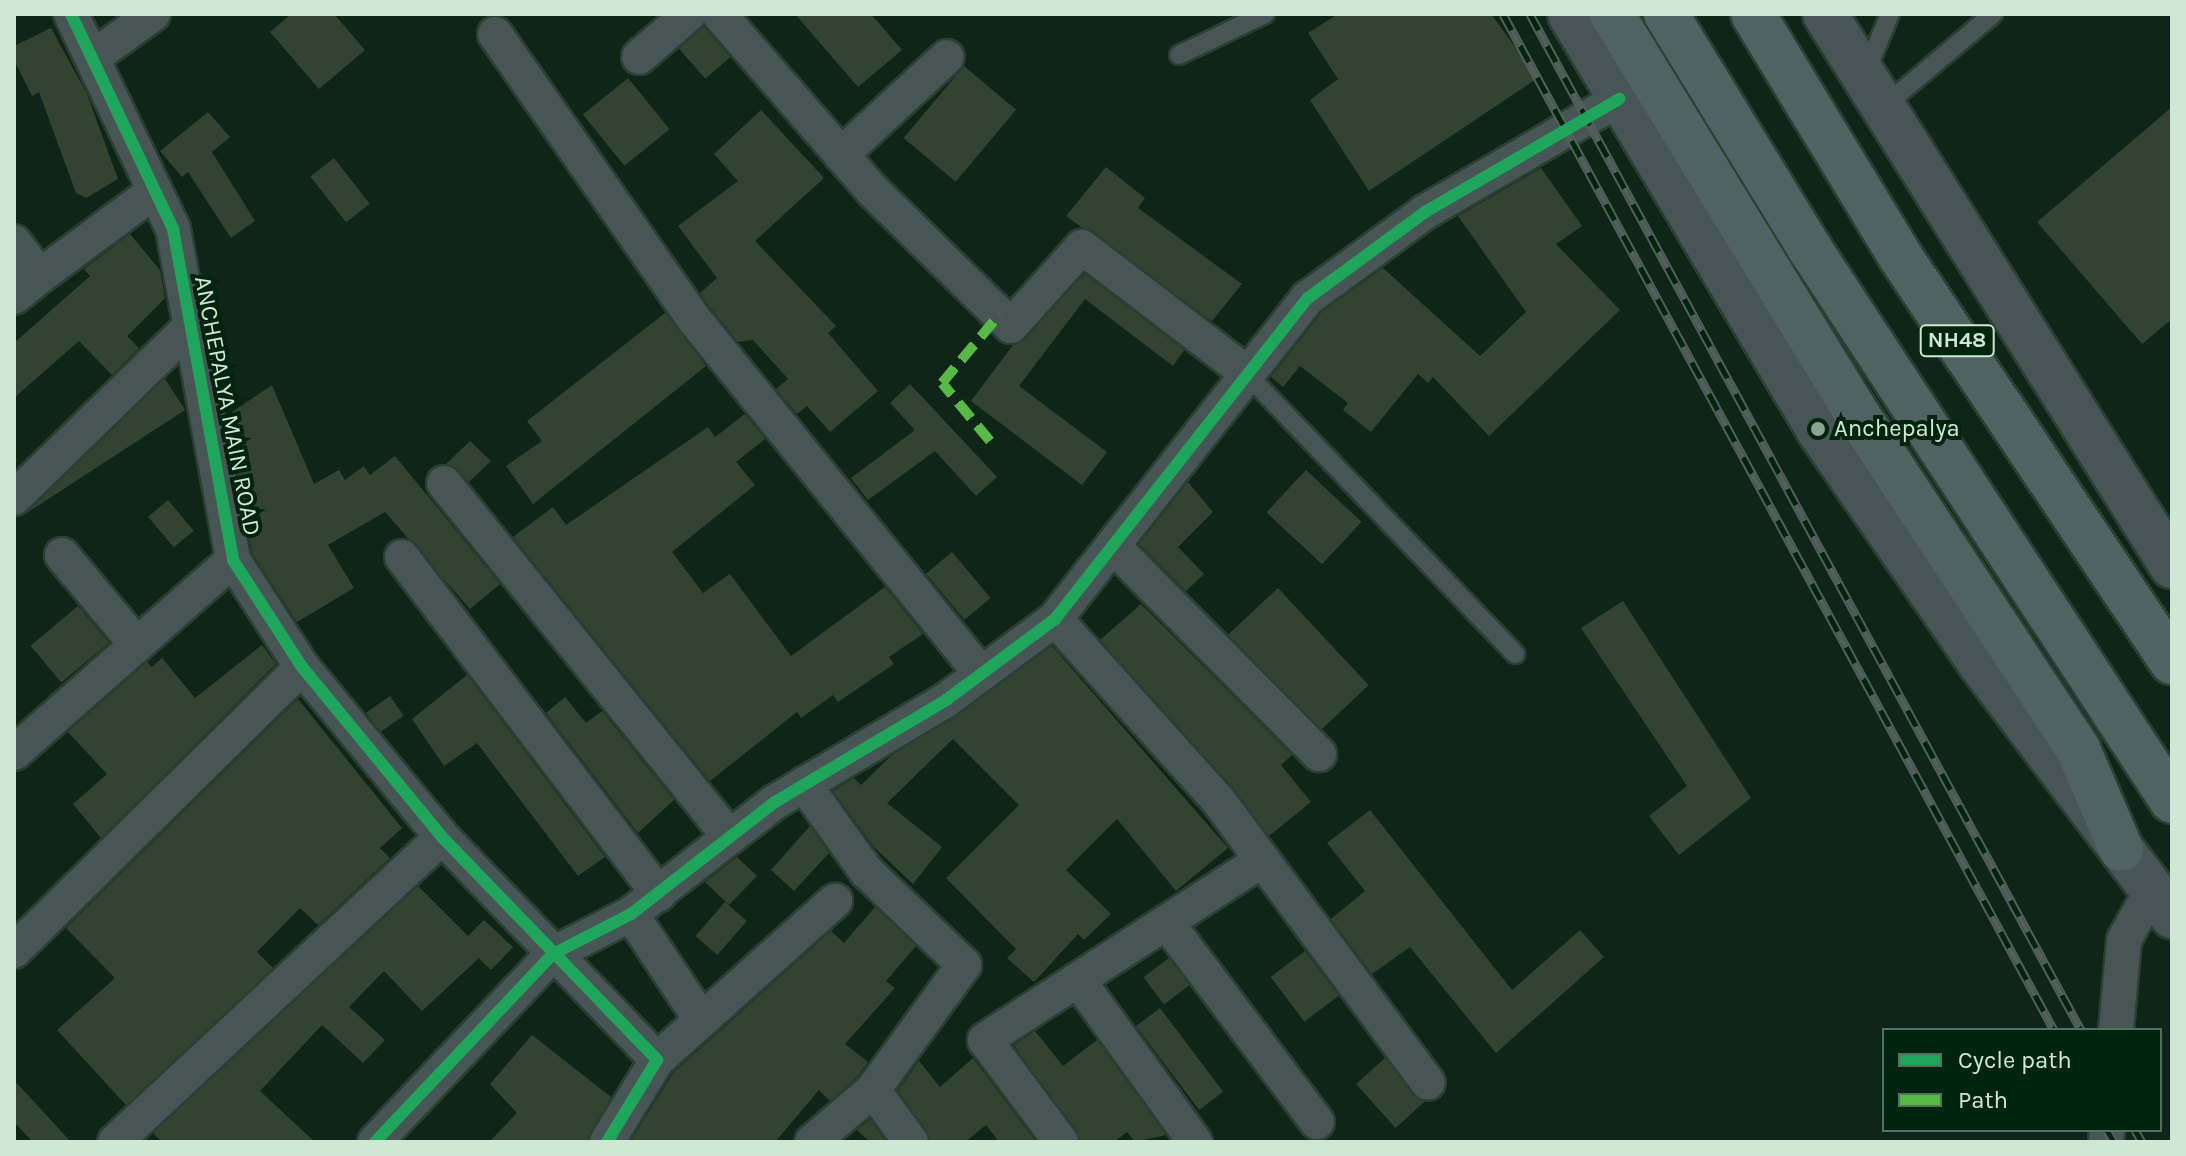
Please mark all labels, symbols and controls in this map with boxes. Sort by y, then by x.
street label: ANCHEPALYA MAIN ROAD [188,274,266,538]
road number: NH48 [1919,323,1995,359]
place label: Anchepalya [1834,415,1960,443]
marker: Anchepalya [1809,420,1827,438]
legend [1882,1028,2162,1132]
text: Cycle path [1958,1046,2072,1074]
text: Path [1958,1086,2008,1114]

